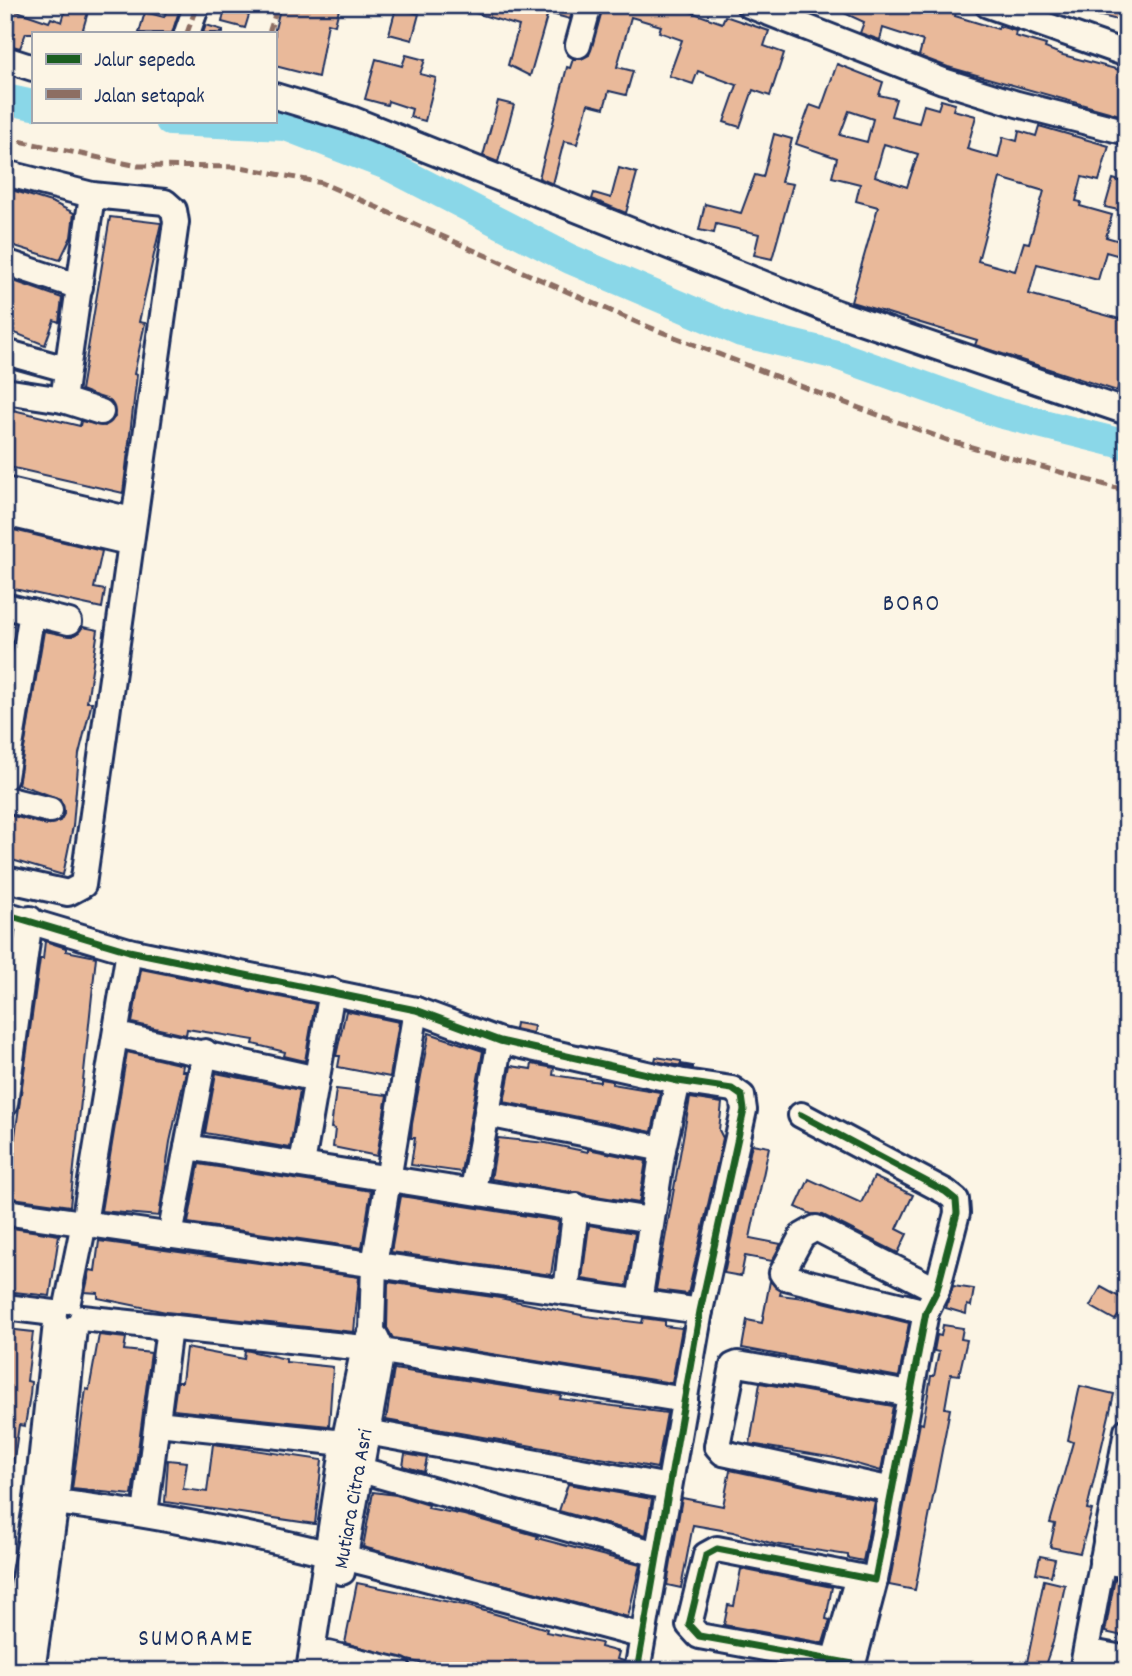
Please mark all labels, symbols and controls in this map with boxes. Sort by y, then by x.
legend [32,32,276,122]
text: Jalur sepeda [94,47,196,77]
text: Jalan setapak [94,83,205,113]
district label: BORO [883,588,941,622]
street label: Mutiara Citra Asri [328,1427,382,1572]
district label: SUMORAME [138,1623,254,1657]

